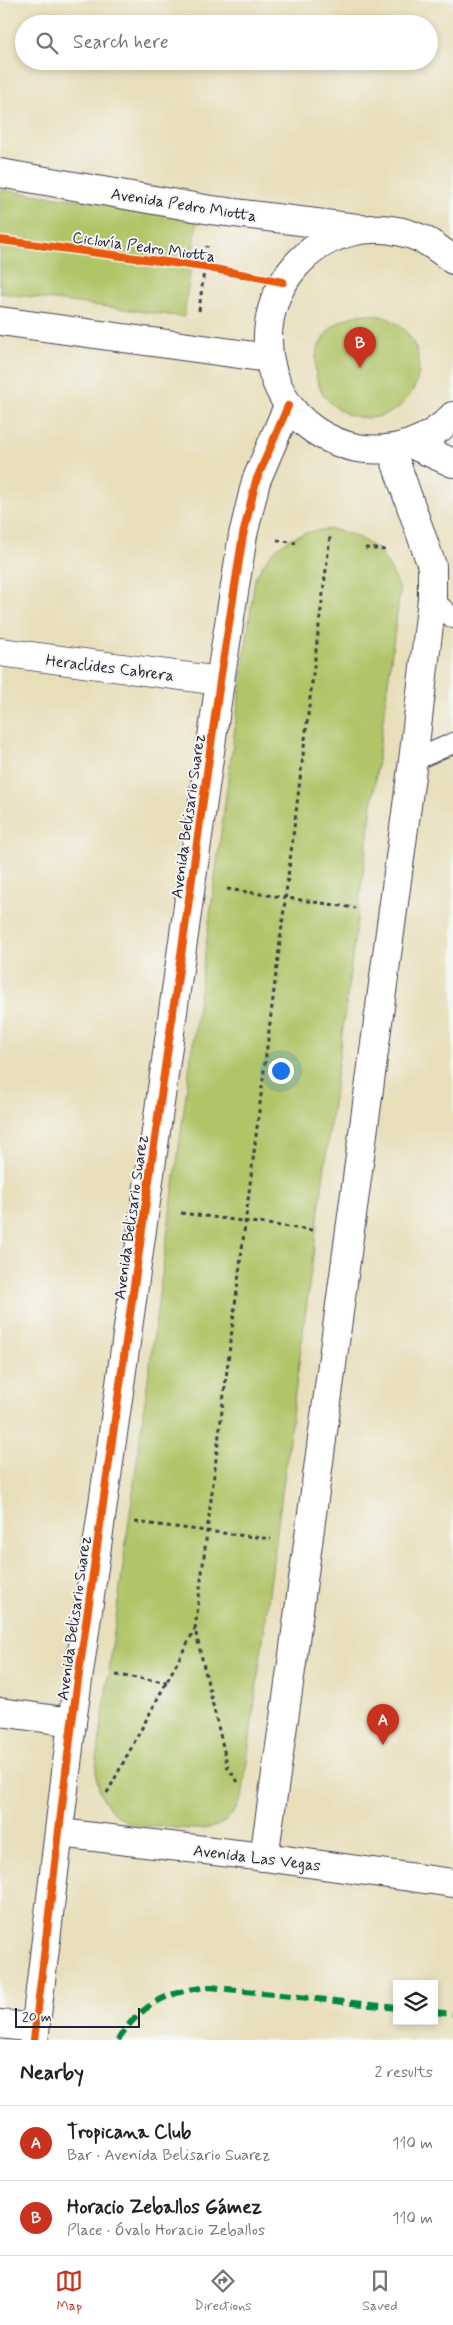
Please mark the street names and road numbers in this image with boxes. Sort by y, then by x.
street label: Avenida Pedro Miotta [109,184,258,227]
street label: Ciclovía Pedro Miotta [71,227,217,268]
street label: Heraclides Cabrera [44,650,175,687]
street label: Avenida Belisario Suarez [167,733,210,900]
street label: Avenida Belisario Suarez [110,1134,153,1301]
street label: Avenida Belisario Suarez [53,1535,96,1702]
street label: Avenida Las Vegas [192,1840,322,1877]

